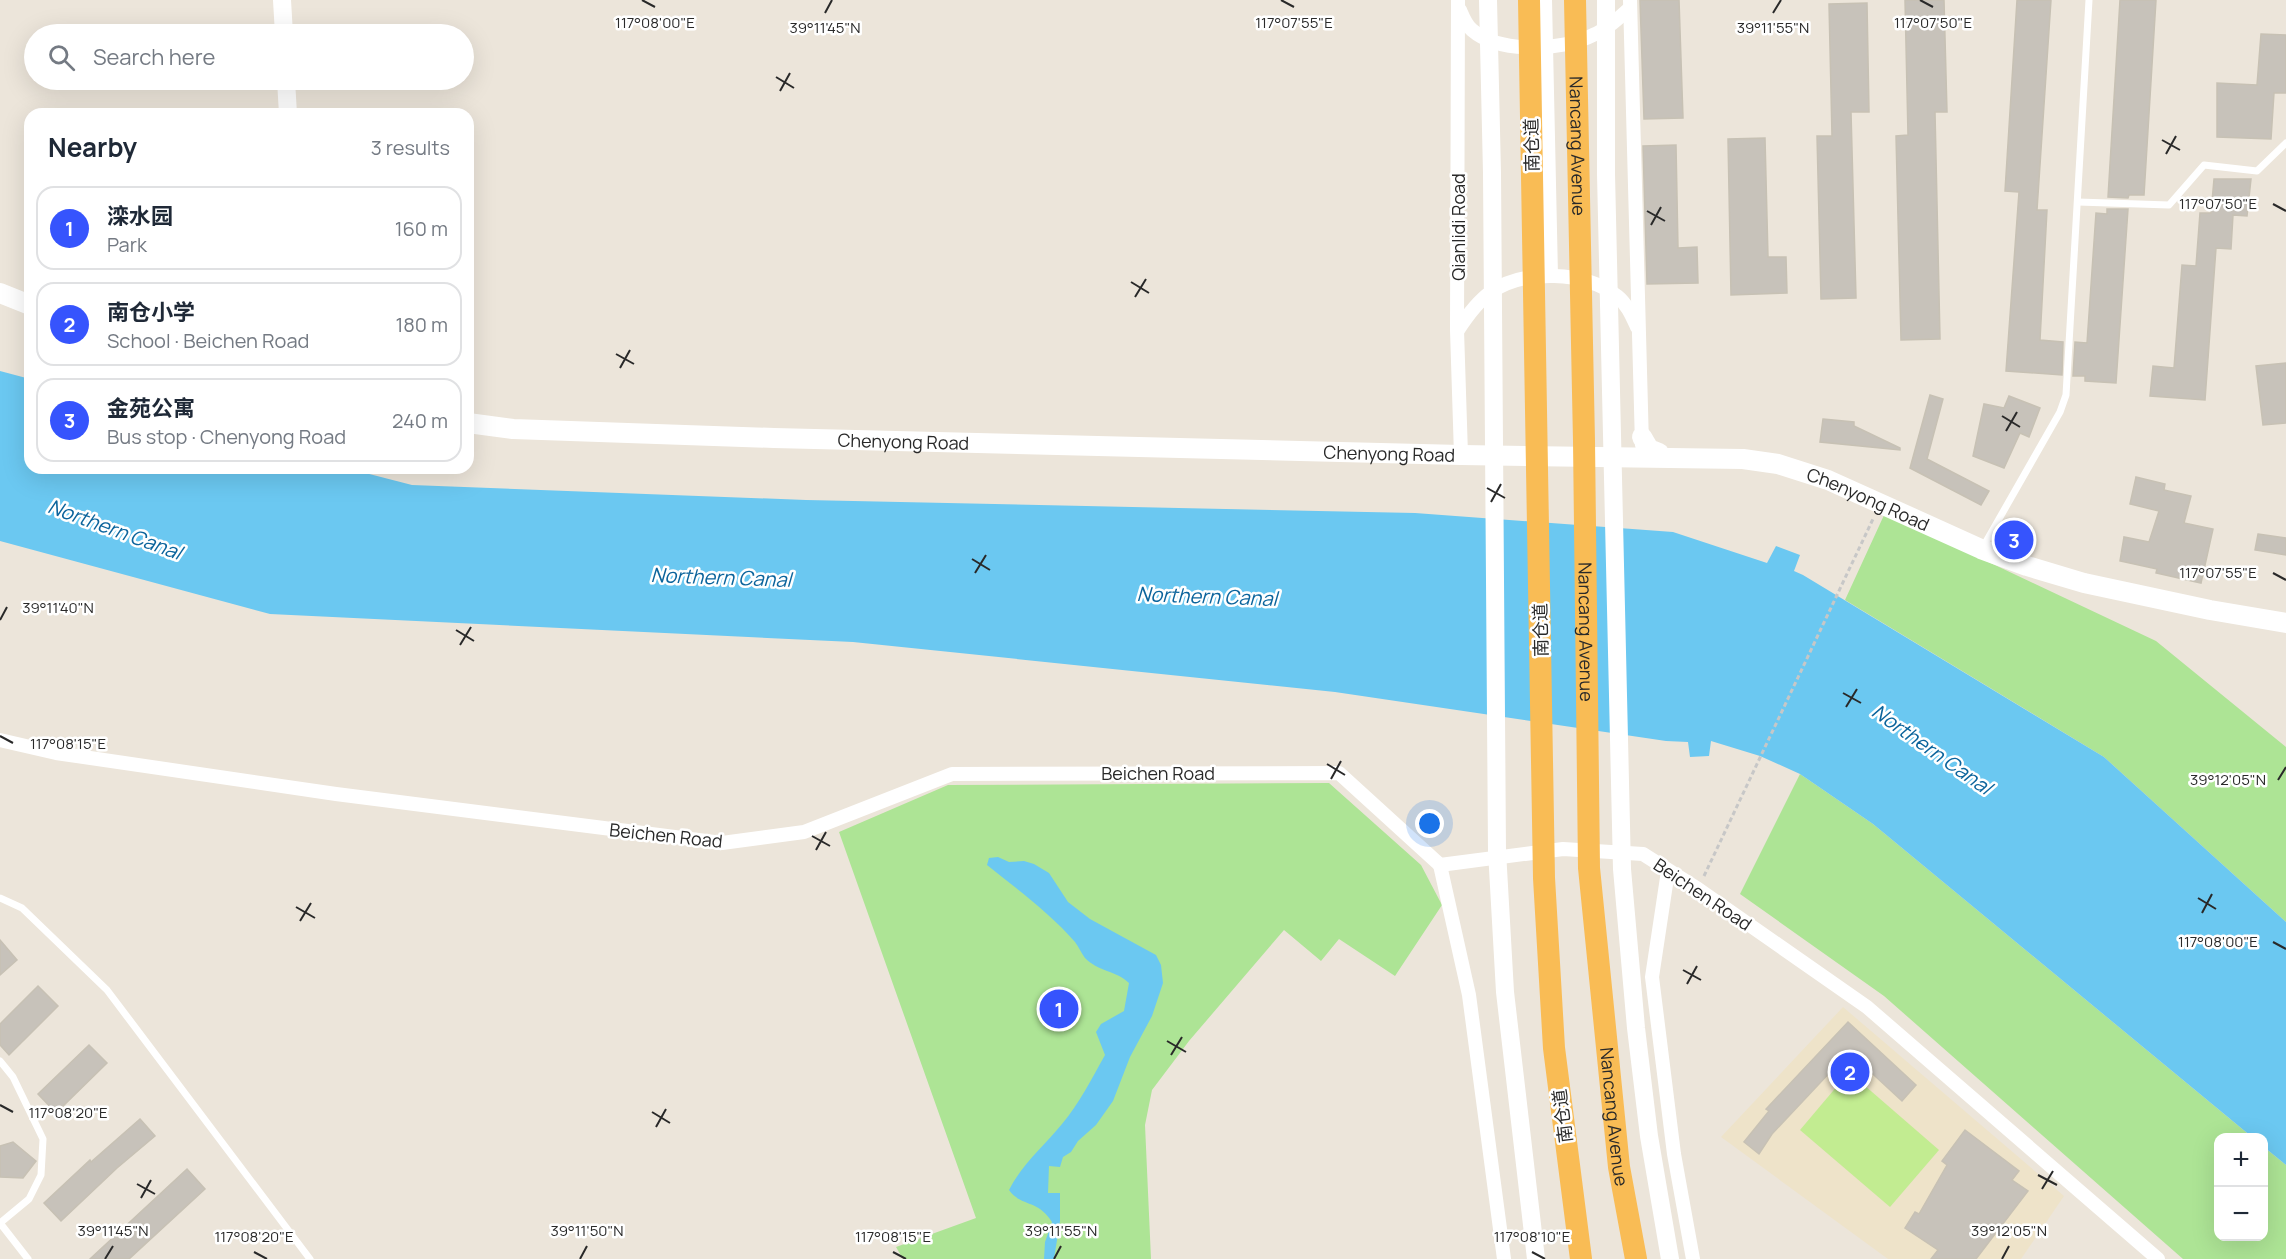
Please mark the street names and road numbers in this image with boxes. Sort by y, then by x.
street label: Nancang Avenue [1565,76,1591,216]
street label: 南仓道 [1519,118,1543,172]
street label: Qianlidi Road [1446,173,1470,281]
street label: Chenyong Road [837,428,970,455]
street label: Chenyong Road [1323,440,1455,467]
street label: Chenyong Road [1804,462,1933,536]
street label: Nancang Avenue [1573,562,1599,702]
street label: 南仓道 [1528,603,1552,657]
street label: Beichen Road [1101,761,1215,785]
street label: Beichen Road [608,817,724,853]
street label: Beichen Road [1649,852,1757,936]
street label: Nancang Avenue [1595,1046,1634,1188]
street label: 南仓道 [1547,1088,1577,1144]

